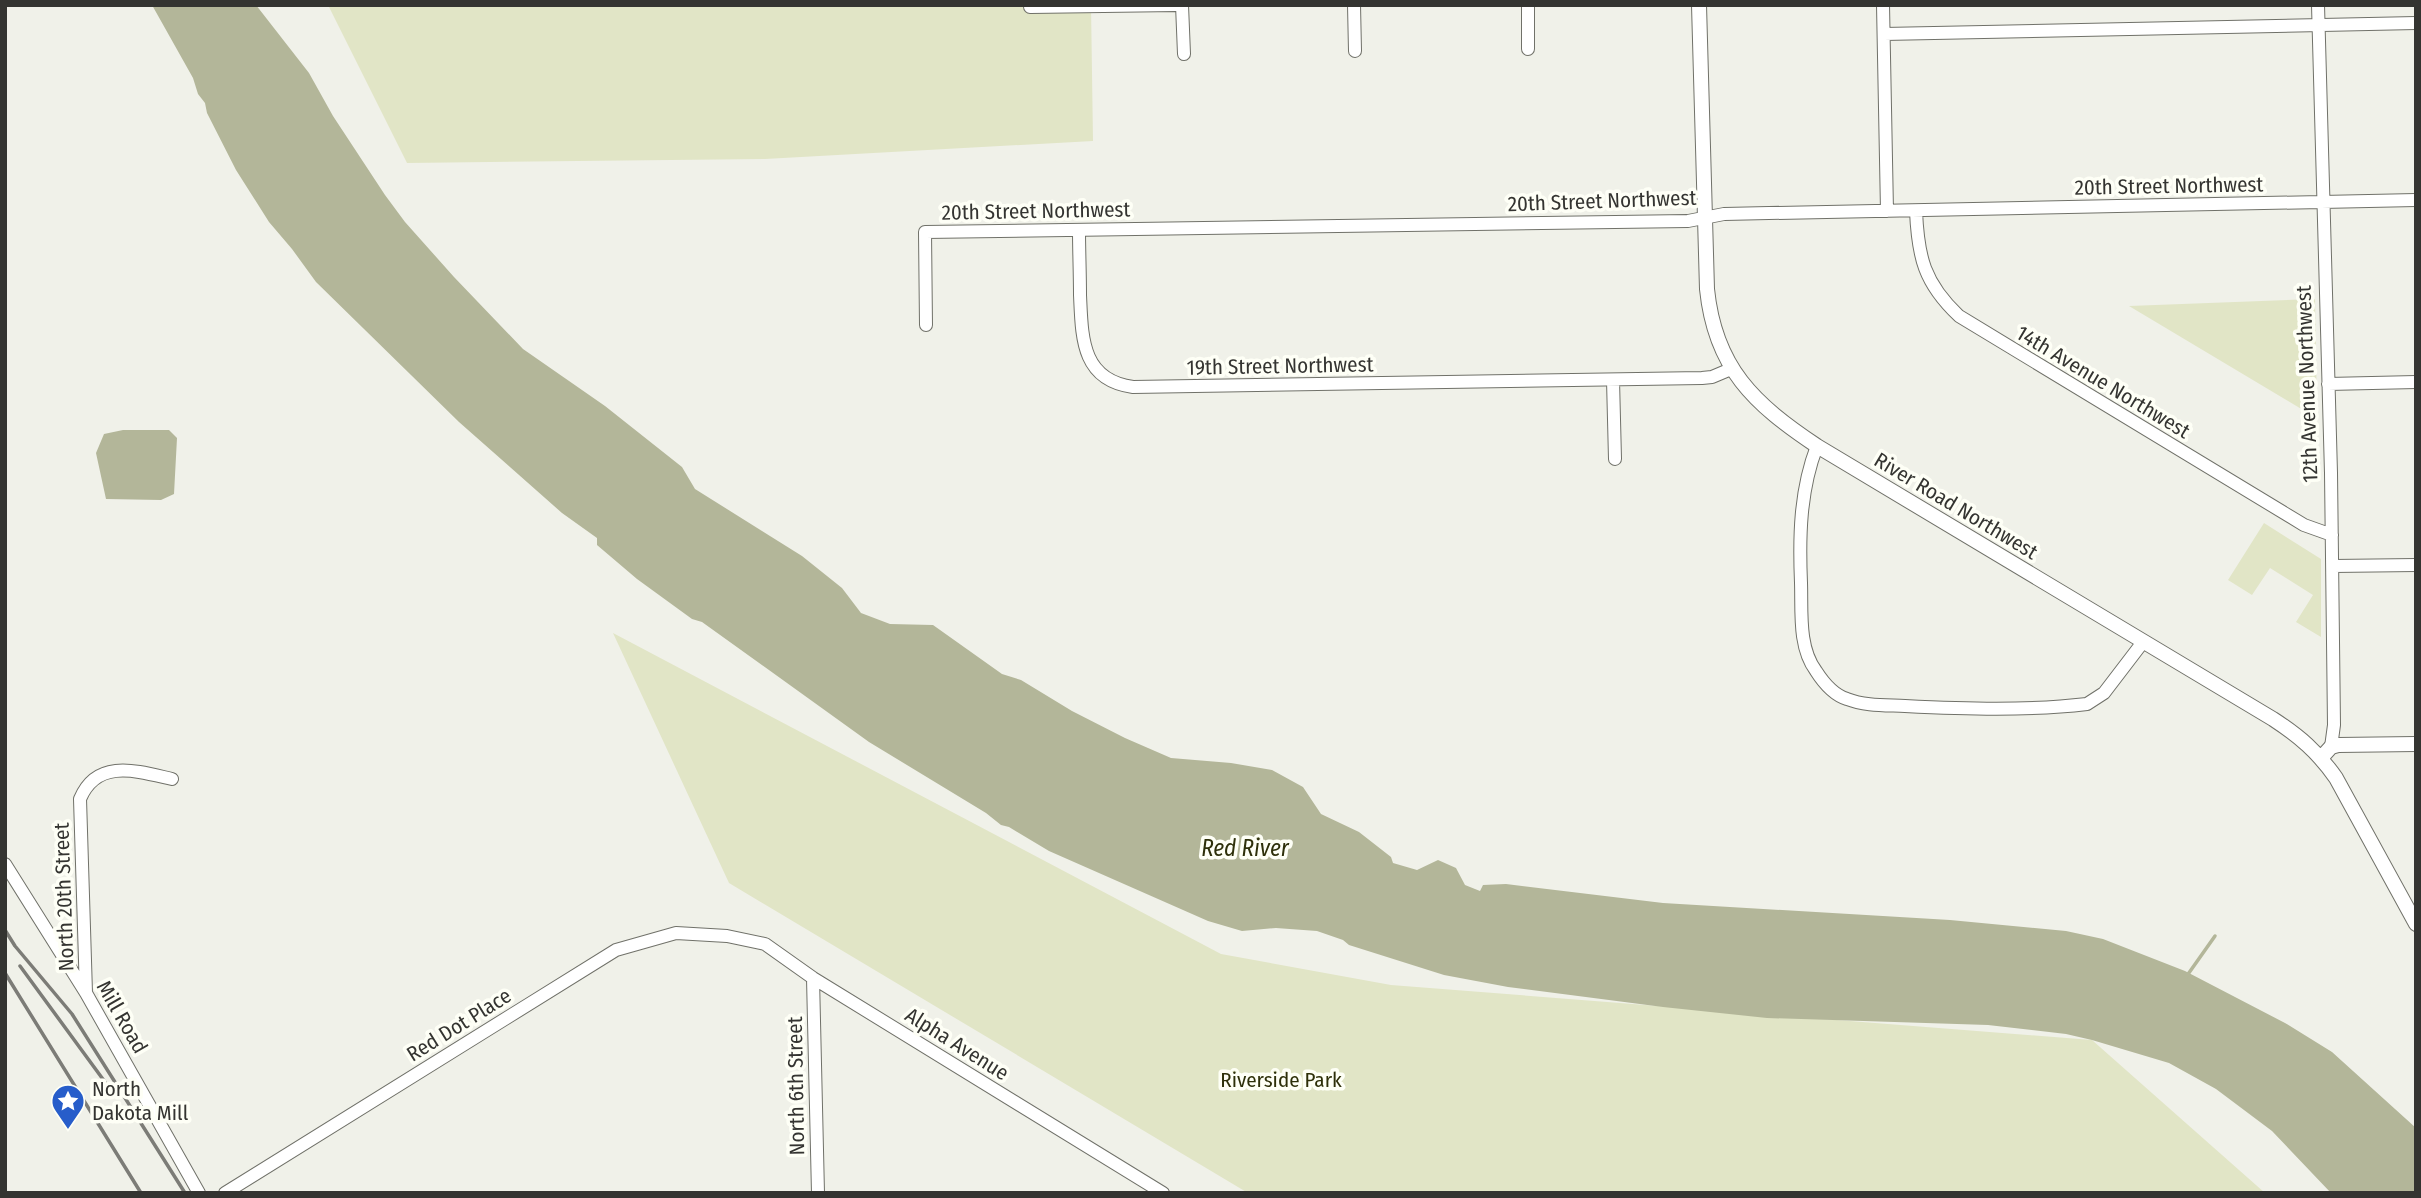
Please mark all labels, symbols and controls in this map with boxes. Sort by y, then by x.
street label: 20th Street Northwest [2074,171,2264,201]
street label: 20th Street Northwest [1507,185,1697,217]
street label: 20th Street Northwest [941,196,1131,226]
street label: 12th Avenue Northwest [2291,285,2323,483]
street label: 14th Avenue Northwest [2011,320,2195,444]
street label: 19th Street Northwest [1186,351,1374,381]
street label: River Road Northwest [1870,447,2043,565]
street label: North 20th Street [48,822,80,972]
water label: Red River [1201,834,1290,862]
street label: Mill Road [91,976,153,1058]
street label: Red Dot Place [402,983,516,1067]
street label: Alpha Avenue [900,1002,1014,1086]
street label: North 6th Street [782,1016,810,1156]
park label: Riverside Park [1220,1067,1342,1093]
place label: North Dakota Mill [92,1076,189,1126]
place icon: North Dakota Mill [49,1082,87,1131]

